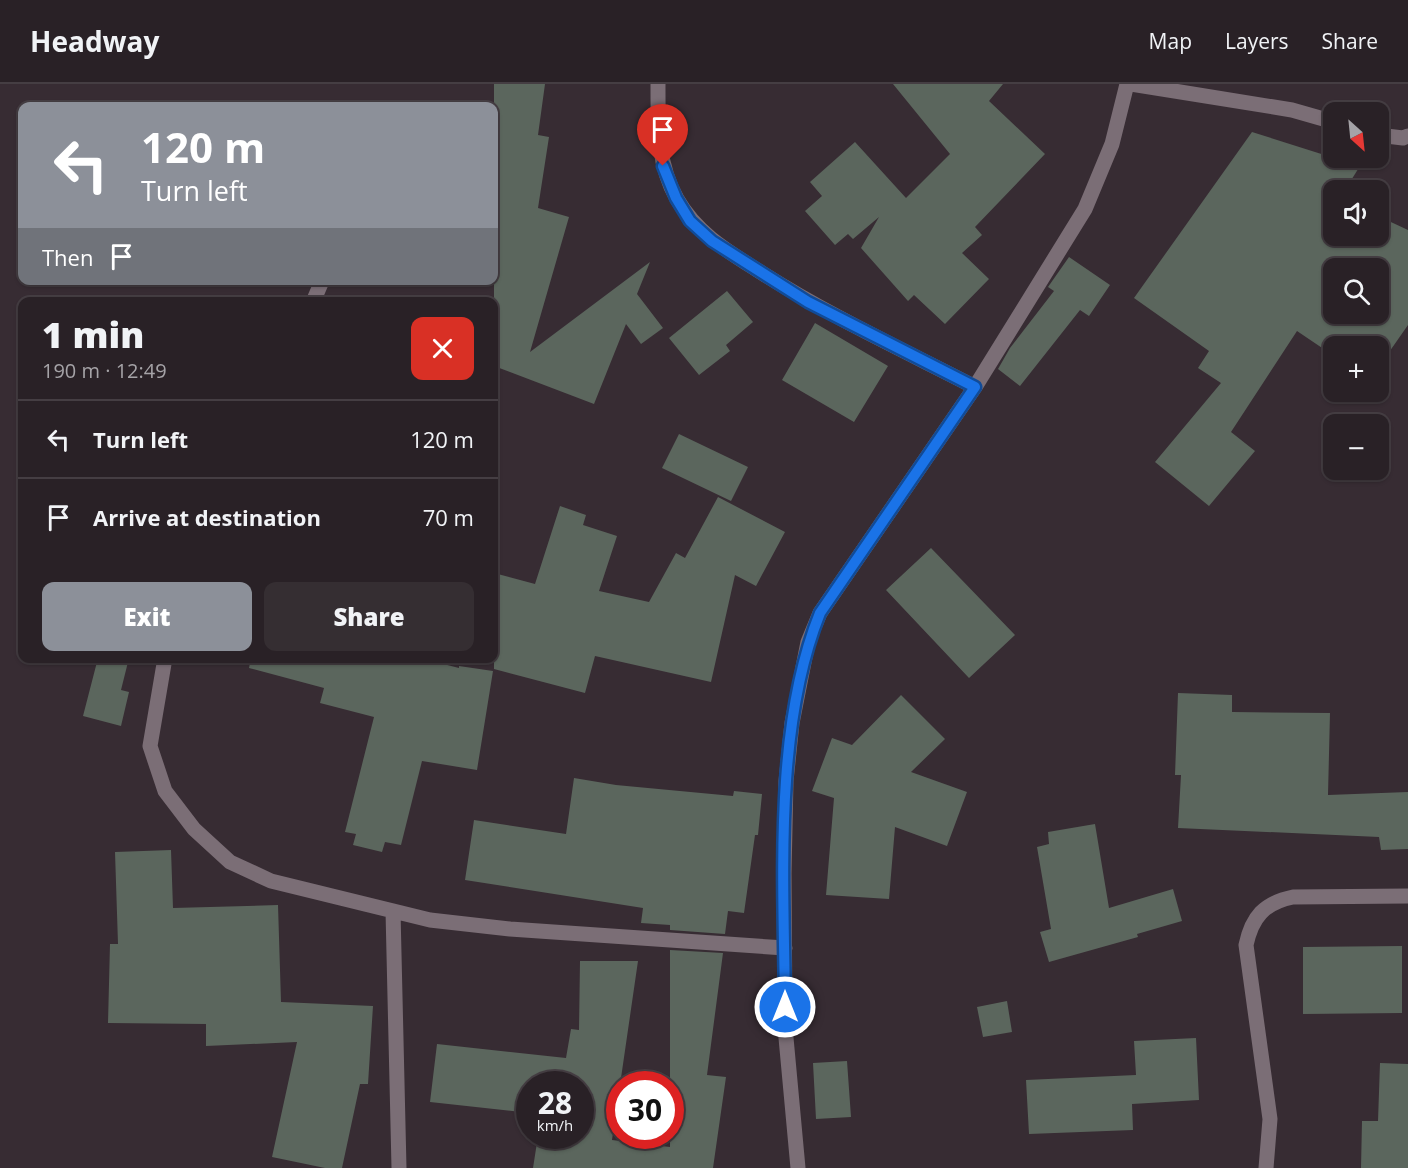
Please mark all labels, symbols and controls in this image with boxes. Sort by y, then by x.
text: Headway [30,22,159,60]
text: Map [1149,27,1192,55]
text: Layers [1225,27,1289,55]
text: Share [1322,27,1378,55]
north arrow [1323,102,1389,168]
map controls [1323,102,1389,480]
pin [637,104,688,166]
icon: arrive [646,113,679,146]
text: 120 m [141,118,265,175]
icon: left [42,126,120,204]
text: Turn left [141,172,248,209]
button: sound [1323,180,1389,246]
icon: arrive [105,240,138,273]
text: Then [42,242,93,272]
button: search [1323,258,1389,324]
text: 1 min [42,310,144,359]
button: close [411,317,474,380]
button: + [1323,336,1389,402]
text: 190 m · 12:49 [42,357,167,384]
button: − [1323,414,1389,480]
icon: left [42,423,75,456]
text: Turn left [93,424,188,454]
text: 120 m [410,424,474,454]
icon: arrive [42,501,75,534]
text: Arrive at destination [93,502,321,532]
text: 70 m [423,502,474,532]
button: Exit [42,582,252,651]
button: Share [264,582,474,651]
position arrow [753,975,817,1039]
speed limit sign: 30 [606,1071,684,1149]
text: 28 [538,1082,572,1123]
text: km/h [537,1115,573,1135]

